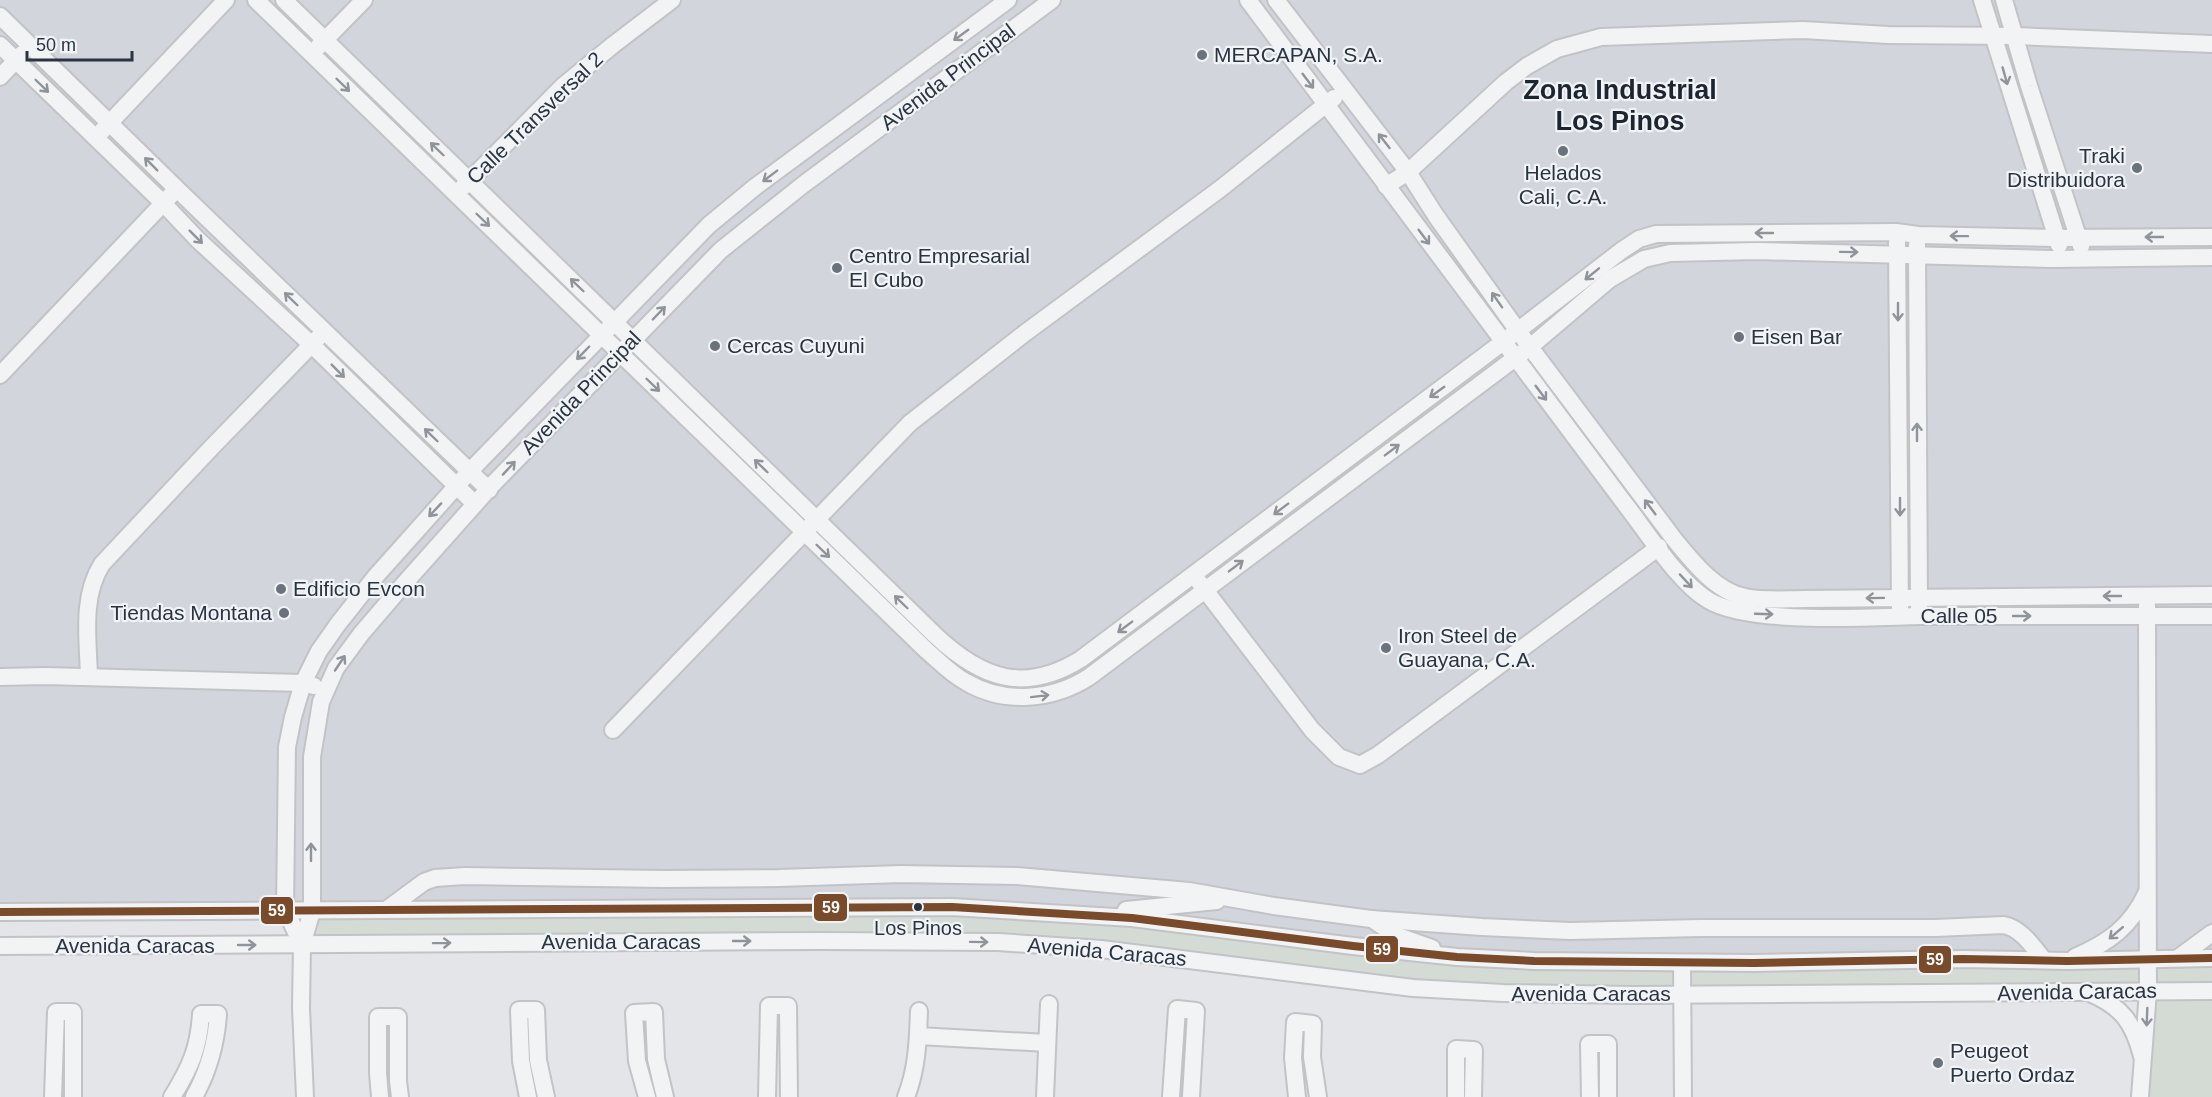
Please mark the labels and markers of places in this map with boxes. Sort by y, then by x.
place label: MERCAPAN, S.A. [1214,43,1383,66]
marker: MERCAPAN, S.A. [1195,48,1209,62]
marker: Helados Cali, C.A. [1556,144,1570,158]
place label: Traki Distribuidora [2007,144,2125,191]
place label: Helados Cali, C.A. [1519,161,1607,208]
marker: Traki Distribuidora [2130,161,2144,175]
place label: Centro Empresarial El Cubo [849,244,1030,291]
marker: Centro Empresarial El Cubo [830,261,844,275]
place label: Eisen Bar [1751,325,1842,348]
marker: Eisen Bar [1732,330,1746,344]
place label: Cercas Cuyuni [727,334,865,357]
marker: Cercas Cuyuni [708,339,722,353]
place label: Edificio Evcon [293,577,425,600]
marker: Edificio Evcon [274,582,288,596]
place label: Tiendas Montana [111,601,272,624]
marker: Tiendas Montana [277,606,291,620]
place label: Iron Steel de Guayana, C.A. [1398,624,1536,671]
marker: Iron Steel de Guayana, C.A. [1379,641,1393,655]
marker: Los Pinos [912,901,924,913]
place label: Los Pinos [874,917,962,939]
place label: Peugeot Puerto Ordaz [1950,1039,2075,1086]
marker: Peugeot Puerto Ordaz [1931,1056,1945,1070]

